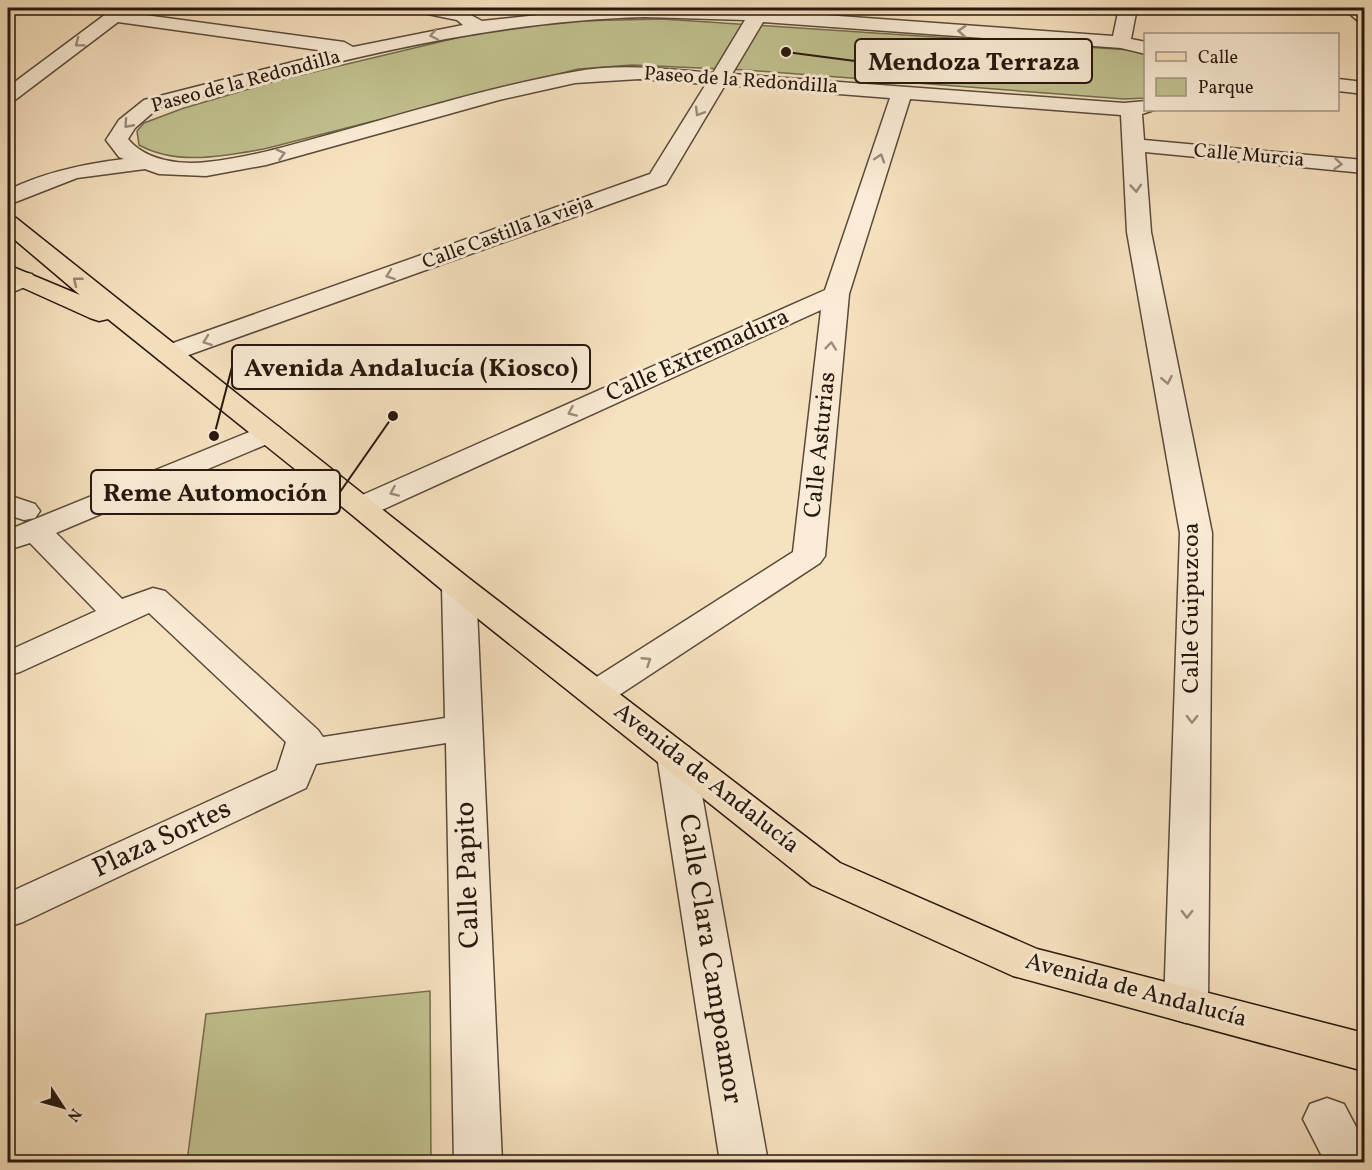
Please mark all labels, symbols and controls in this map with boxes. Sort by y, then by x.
one-way arrow [958,24,967,37]
one-way arrow [429,28,439,41]
legend [1144,33,1339,111]
one-way arrow [74,35,85,46]
callout: Mendoza Terraza [855,39,1092,83]
street label: Paseo de la Redondilla [148,43,344,121]
text: Mendoza Terraza [868,45,1080,81]
text: Calle [1198,46,1238,71]
street label: Paseo de la Redondilla [643,60,839,102]
text: Parque [1198,76,1253,101]
one-way arrow [694,106,706,116]
one-way arrow [125,117,136,128]
street label: Calle Murcia [1192,137,1306,175]
one-way arrow [275,149,286,161]
one-way arrow [873,153,886,164]
one-way arrow [1333,157,1342,170]
one-way arrow [1129,183,1142,192]
street label: Calle Castilla la vieja [419,189,597,277]
one-way arrow [386,267,396,280]
one-way arrow [73,277,84,288]
street label: Calle Extremadura [601,300,795,412]
one-way arrow [202,333,213,346]
one-way arrow [824,342,837,351]
callout: Avenida Andalucía (Kiosco) [232,345,590,389]
text: Avenida Andalucía (Kiosco) [244,351,578,387]
street label: Calle Asturias [796,370,846,520]
one-way arrow [1160,375,1173,385]
one-way arrow [568,405,579,417]
callout: Reme Automoción [91,470,340,514]
text: Reme Automoción [103,476,327,512]
one-way arrow [390,485,401,497]
street label: Calle Guipuzcoa [1175,522,1209,694]
one-way arrow [640,658,651,669]
street label: Avenida de Andalucía [606,695,806,863]
one-way arrow [1185,715,1198,724]
street label: Plaza Sortes [86,790,238,888]
street label: Calle Papito [446,801,490,949]
street label: Calle Clara Campoamor [668,811,752,1107]
one-way arrow [1181,910,1194,919]
street label: Avenida de Andalucía [1021,945,1251,1037]
north arrow [33,1077,93,1137]
text: N [61,1103,86,1126]

